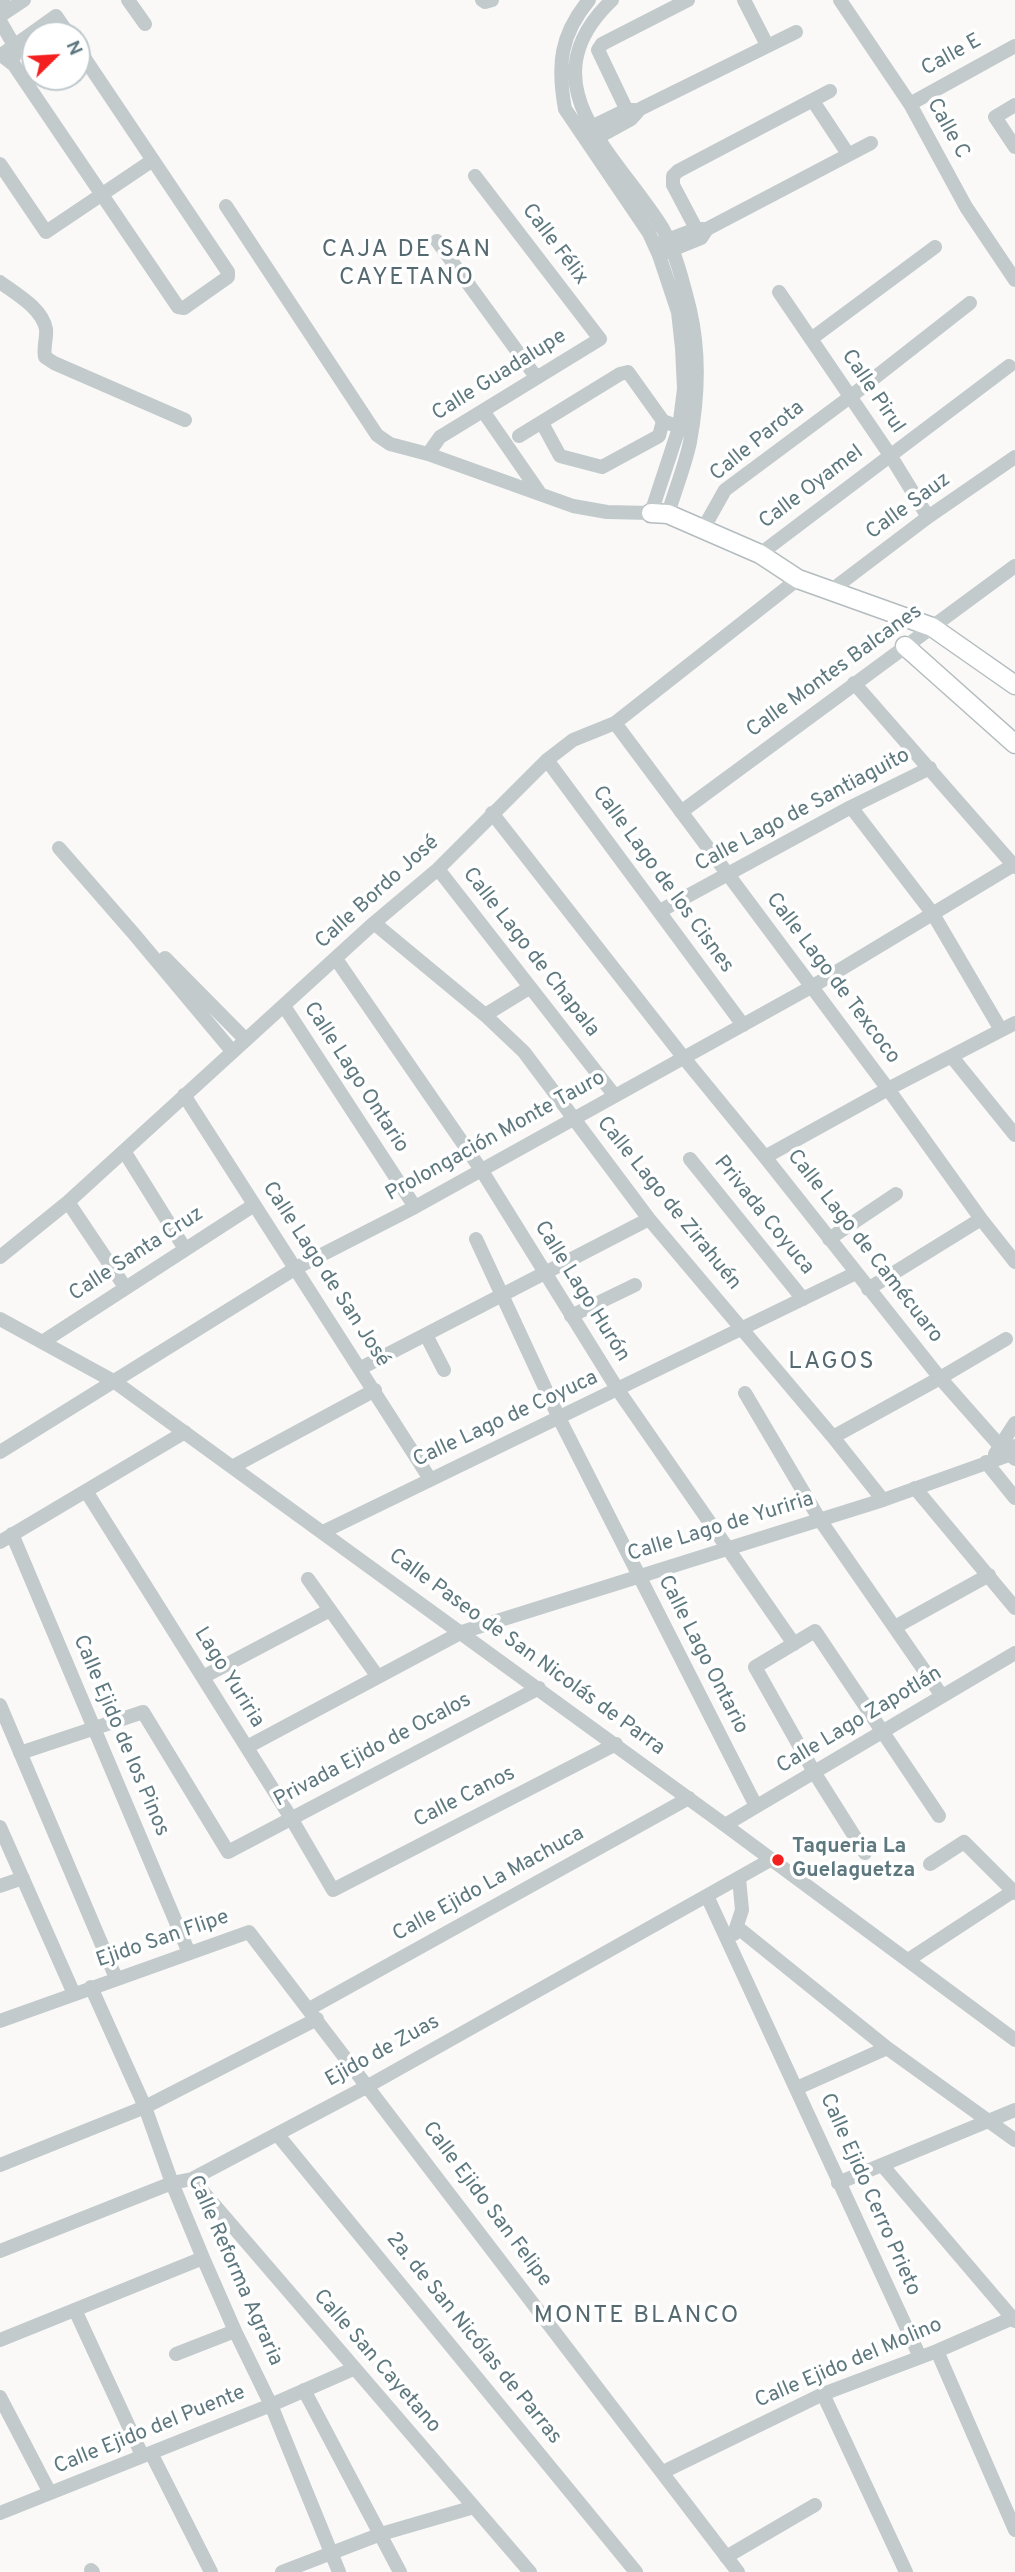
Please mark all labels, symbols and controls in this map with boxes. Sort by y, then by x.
north arrow [21,21,91,91]
street label: Calle E [918,29,986,83]
text: N [60,37,87,59]
street label: Calle C [920,94,974,164]
street label: Calle Félix [515,199,593,291]
district label: CAJA DE SAN CAYETANO [323,237,491,293]
street label: Calle Guadalupe [428,325,572,427]
street label: Calle Pirul [835,345,909,439]
street label: Calle Parota [706,396,810,488]
street label: Calle Oyamel [755,441,869,535]
street label: Calle Sauz [862,468,956,546]
street label: Calle Montes Balcanes [742,600,928,744]
street label: Calle Lago de Santiaguito [691,744,915,878]
street label: Calle Lago de los Cisnes [586,782,738,978]
street label: Calle Bordo José [311,831,445,955]
street label: Calle Lago de Chapala [456,863,604,1043]
street label: Calle Lago de Texcoco [759,888,905,1070]
street label: Calle Lago Ontario [297,998,413,1158]
street label: Prolongación Monte Tauro [382,1066,610,1208]
street label: Calle Lago de Zirahuén [590,1112,746,1296]
street label: Calle Lago de Camécuaro [781,1145,947,1349]
street label: Privada Coyuca [707,1152,819,1280]
street label: Calle Lago de San José [256,1178,394,1372]
street label: Calle Santa Cruz [65,1202,209,1308]
street label: Calle Lago Hurón [528,1217,634,1367]
district label: LAGOS [789,1349,875,1377]
street label: Calle Lago de Coyuca [410,1366,602,1474]
street label: Calle Lago de Yuriria [625,1488,817,1568]
street label: Calle Paseo de San Nicolás de Parra [383,1544,669,1762]
street label: Calle Lago Ontario [651,1572,753,1738]
street label: Lago Yuriria [187,1623,269,1733]
street label: Calle Ejido de los Pinos [66,1632,174,1840]
street label: Calle Lago Zapotlán [773,1662,947,1780]
street label: Privada Ejido de Ocalos [270,1688,476,1814]
street label: Calle Canos [410,1762,520,1834]
street label: Calle Ejido La Machuca [389,1822,589,1948]
place label: Taqueria La Guelaguetza [792,1835,915,1885]
marker: Taqueria La Guelaguetza [770,1852,786,1868]
street label: Ejido San Flipe [93,1905,233,1975]
street label: Ejido de Zuas [322,2010,444,2094]
street label: Calle Ejido Cerro Prieto [813,2090,925,2300]
street label: Calle Ejido San Felipe [416,2117,556,2293]
street label: Calle Reforma Agraria [181,2172,287,2370]
street label: 2a. de San Nicólas de Parras [380,2228,566,2450]
street label: Calle San Cayetano [307,2285,445,2439]
district label: MONTE BLANCO [535,2303,739,2331]
street label: Calle Ejido del Molino [752,2313,946,2415]
street label: Calle Ejido del Puente [51,2381,249,2481]

